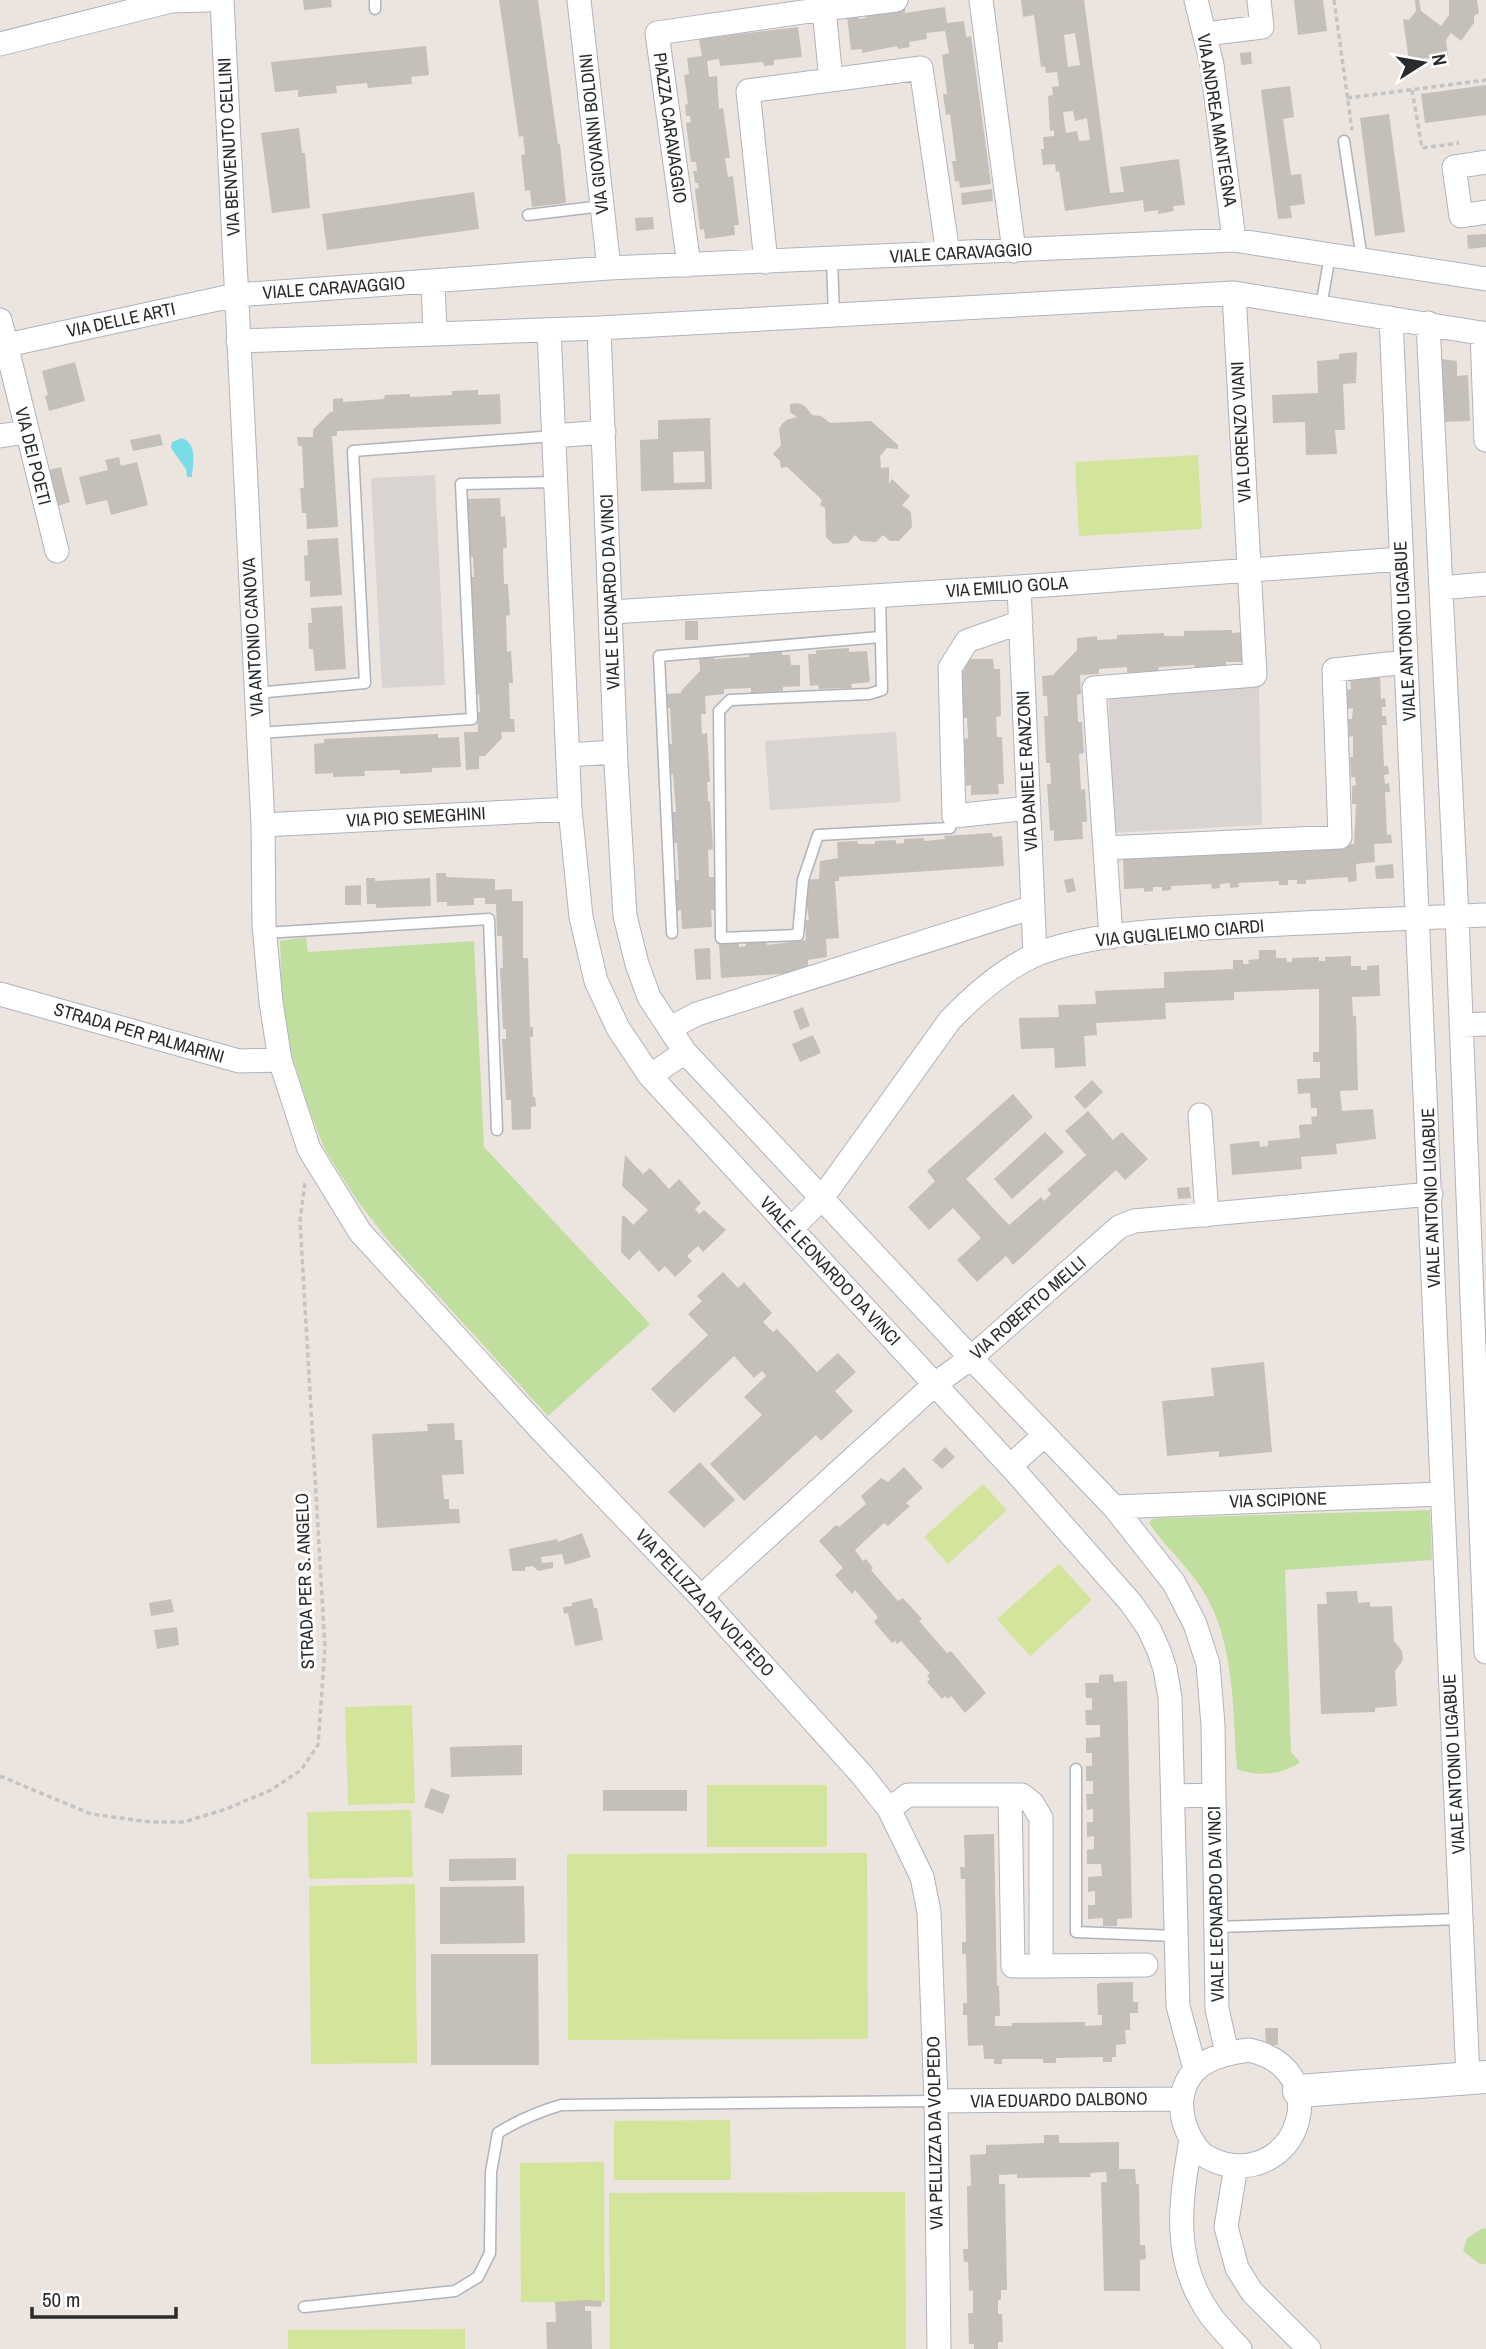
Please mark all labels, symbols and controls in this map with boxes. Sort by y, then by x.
north arrow [1388,28,1458,98]
street label: VIA ANDREA MANTEGNA [1191,32,1244,208]
street label: PIAZZA CARAVAGGIO [648,51,693,205]
text: N [1426,52,1454,68]
street label: VIA GIOVANNI BOLDINI [573,53,614,216]
street label: VIA BENVENUTO CELLINI [211,57,246,237]
street label: VIALE CARAVAGGIO [889,236,1033,269]
street label: VIALE CARAVAGGIO [262,270,406,305]
street label: VIA DELLE ARTI [64,296,178,343]
street label: VIA LORENZO VIANI [1224,361,1257,503]
street label: VIA DEI POETI [9,404,58,507]
street label: VIALE LEONARDO DA VINCI [594,494,625,690]
street label: VIALE ANTONIO LIGABUE [1387,540,1422,722]
street label: VIA ANTONIO CANOVA [236,557,269,717]
street label: VIA EMILIO GOLA [945,570,1069,603]
street label: VIA DANIELE RANZONI [1010,690,1043,852]
street label: VIA PIO SEMEGHINI [346,800,486,833]
street label: VIA GUGLIELMO CIARDI [1095,913,1265,952]
street label: STRADA PER PALMARINI [51,996,227,1069]
street label: VIALE ANTONIO LIGABUE [1415,1108,1446,1289]
street label: VIALE LEONARDO DA VINCI [754,1190,906,1351]
street label: VIA ROBERTO MELLI [964,1250,1091,1365]
street label: VIA SCIPIONE [1229,1485,1327,1514]
street label: STRADA PER S. ANGELO [289,1492,320,1670]
street label: VIA PELLIZZA DA VOLPEDO [630,1523,781,1682]
street label: VIALE ANTONIO LIGABUE [1436,1673,1471,1855]
street label: VIALE LEONARDO DA VINCI [1201,1806,1230,2002]
street label: VIA PELLIZZA DA VOLPEDO [920,2036,949,2230]
street label: VIA EDUARDO DALBONO [970,2085,1148,2114]
scale bar [32,2276,175,2320]
text: 50 m [42,2285,80,2314]

